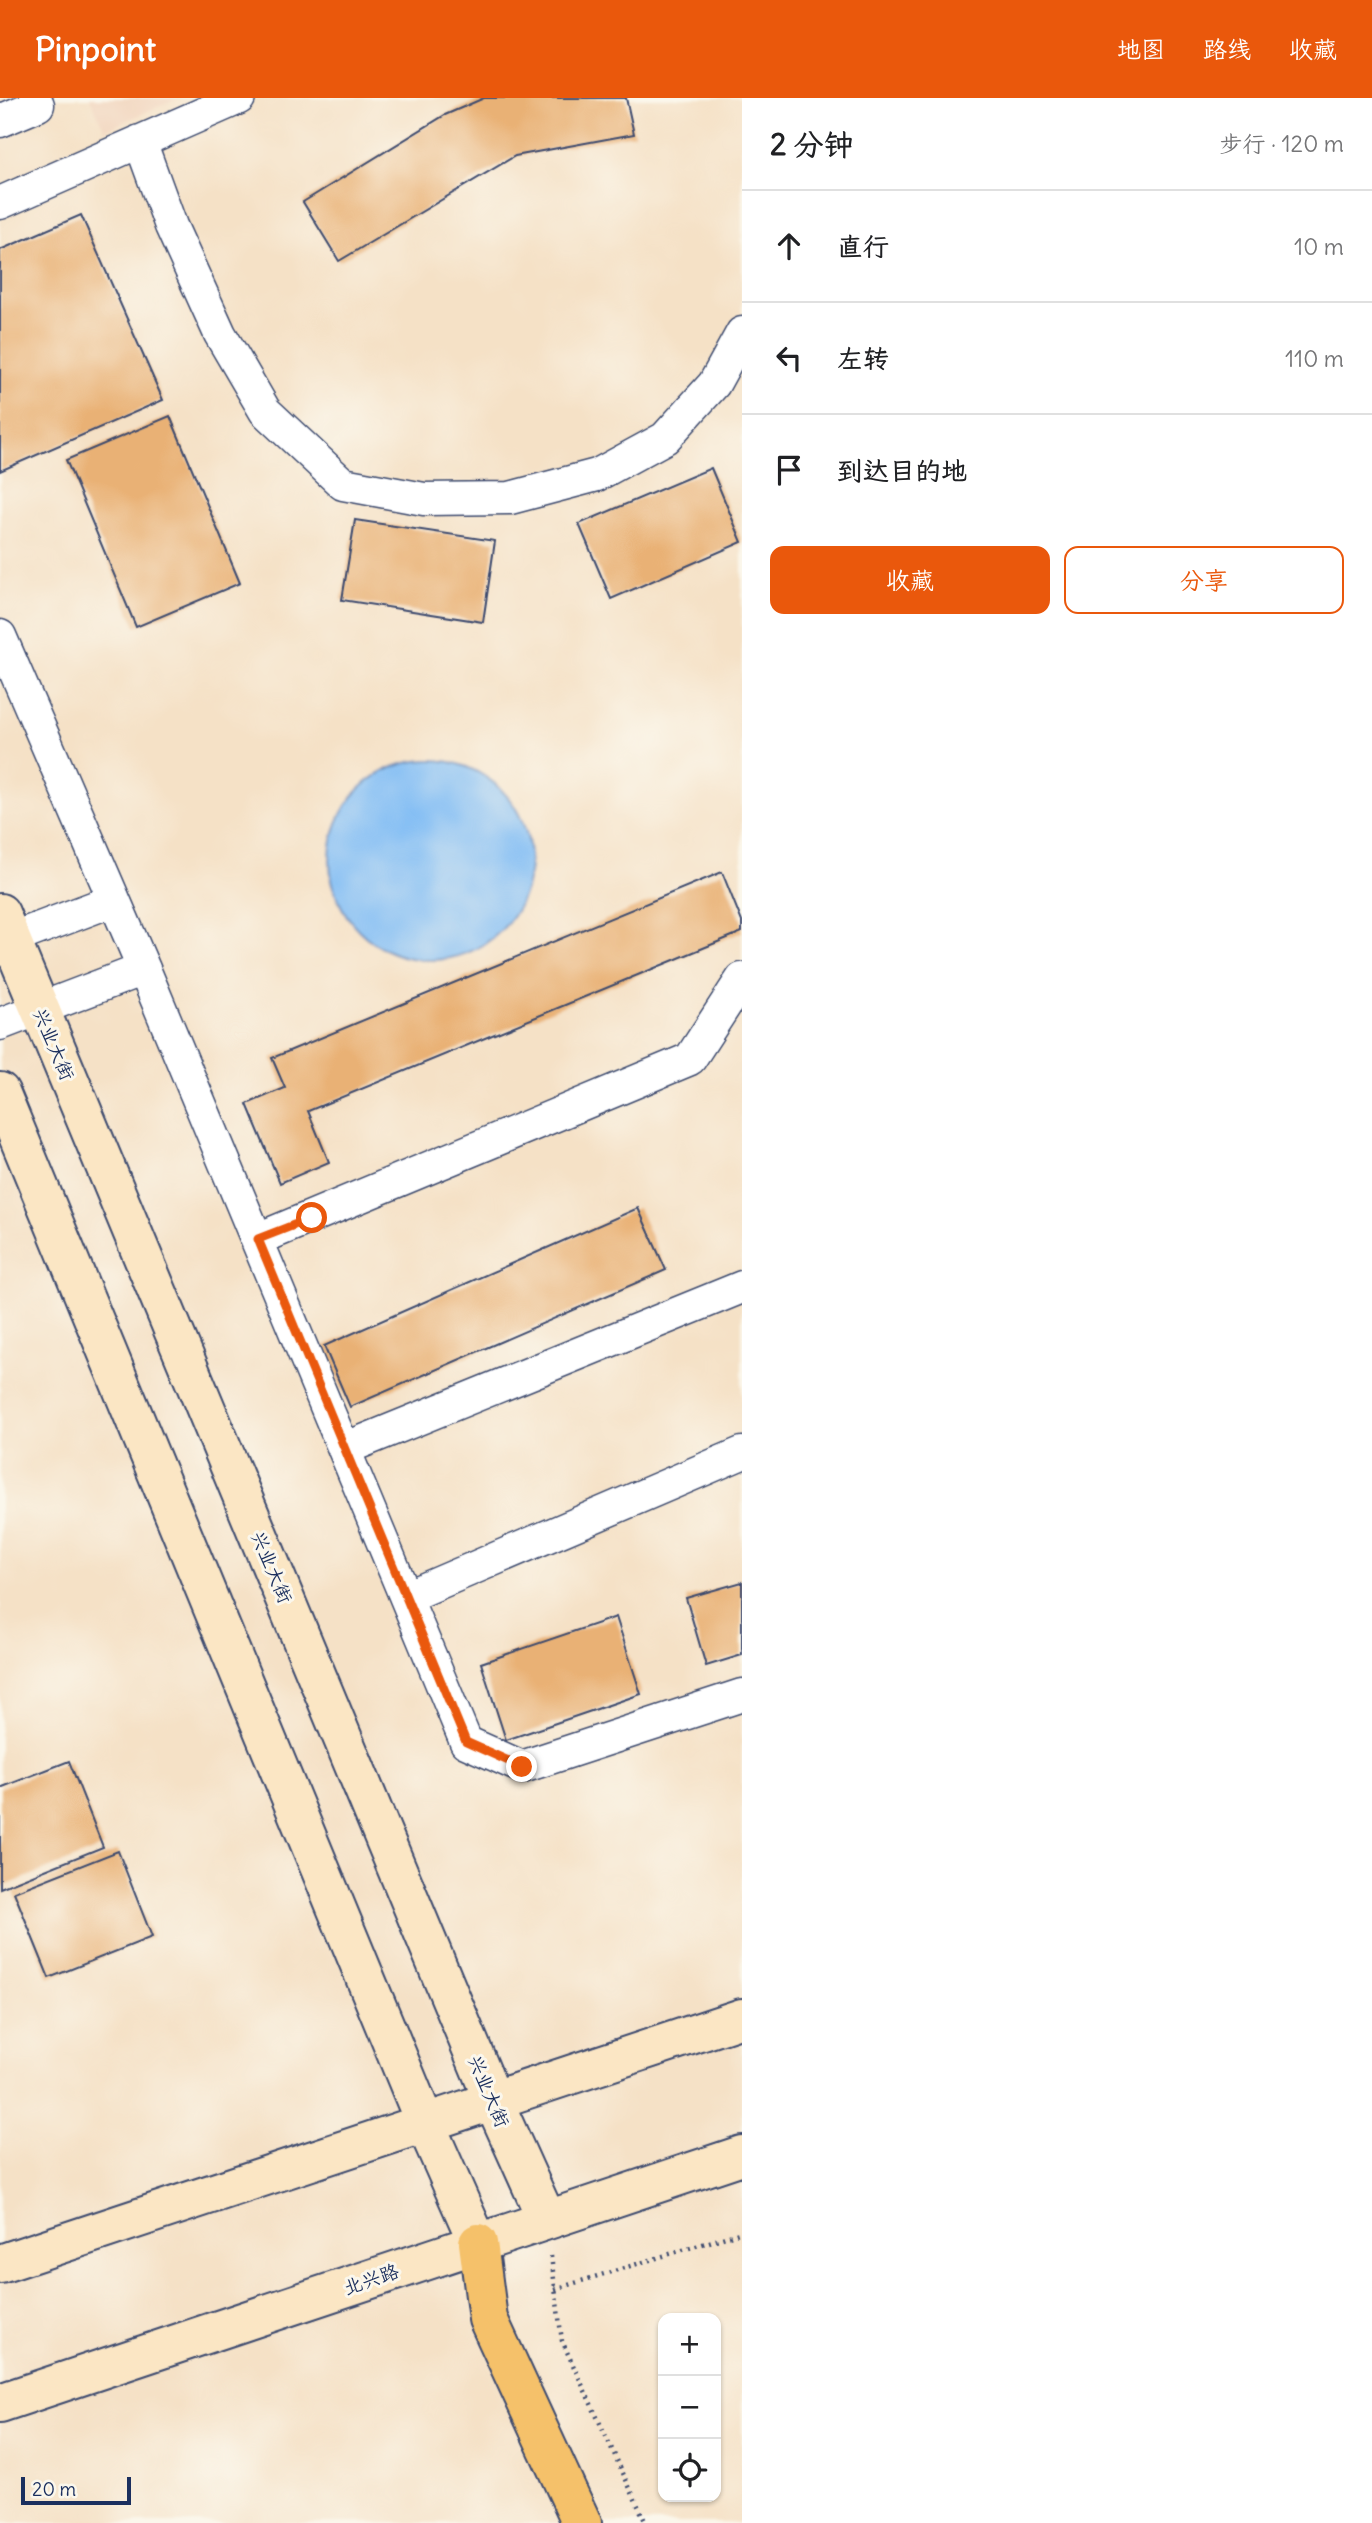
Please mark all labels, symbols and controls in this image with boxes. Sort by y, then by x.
text: Pinpoint [35,28,156,70]
text: 地图 [1117,34,1165,64]
text: 路线 [1203,34,1251,64]
text: 收藏 [1289,34,1337,64]
text: 2 分钟 [770,125,854,163]
text: 步行 · 120 m [1219,129,1344,158]
icon: ahead [770,227,808,265]
text: 直行 [837,230,889,263]
text: 10 m [1294,232,1344,261]
icon: left [770,339,808,377]
text: 左转 [837,342,889,375]
text: 110 m [1285,344,1344,373]
icon: arrive [770,451,808,489]
text: 到达目的地 [837,454,967,487]
button: 收藏 [770,546,1050,614]
button: 分享 [1064,546,1344,614]
street label: 兴业大街 [28,1004,80,1084]
route start [296,1202,327,1233]
street label: 兴业大街 [246,1527,298,1607]
route end [506,1751,537,1782]
street label: 兴业大街 [463,2051,515,2131]
street label: 北兴路 [340,2258,402,2300]
map controls [658,2313,721,2502]
button: + [658,2313,721,2376]
button: − [658,2376,721,2439]
button: locate [658,2439,721,2502]
scale bar [21,2474,131,2506]
text: 20 m [32,2477,76,2501]

